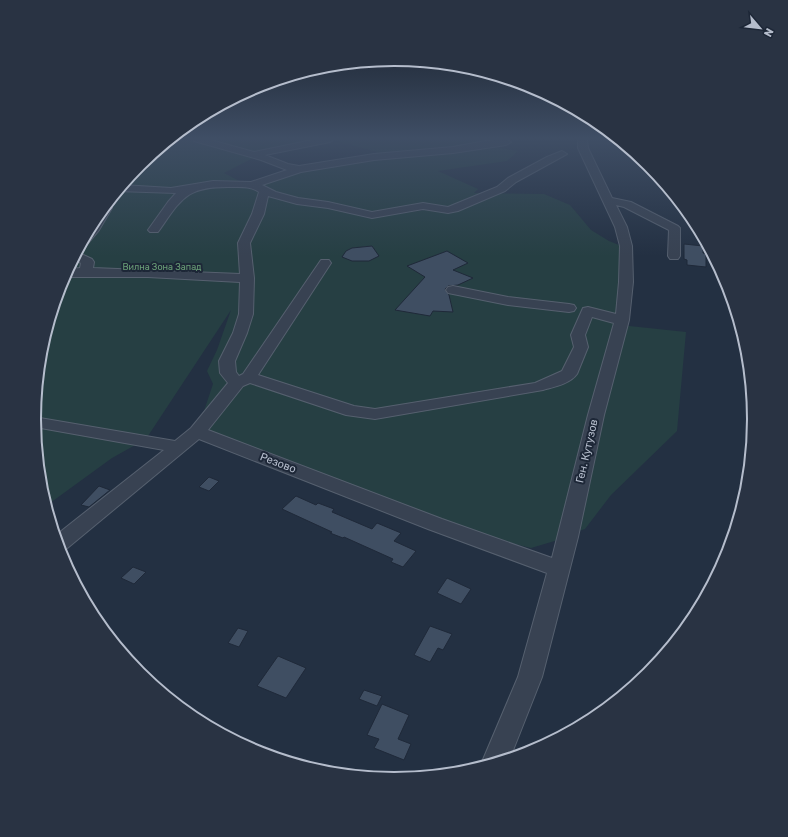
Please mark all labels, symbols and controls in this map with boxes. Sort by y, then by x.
north arrow [740,8,780,48]
text: N [761,26,776,39]
park label: Вилна Зона Запад [122,262,202,272]
street label: Ген. Кутузов [573,418,601,484]
street label: Резово [258,450,298,476]

